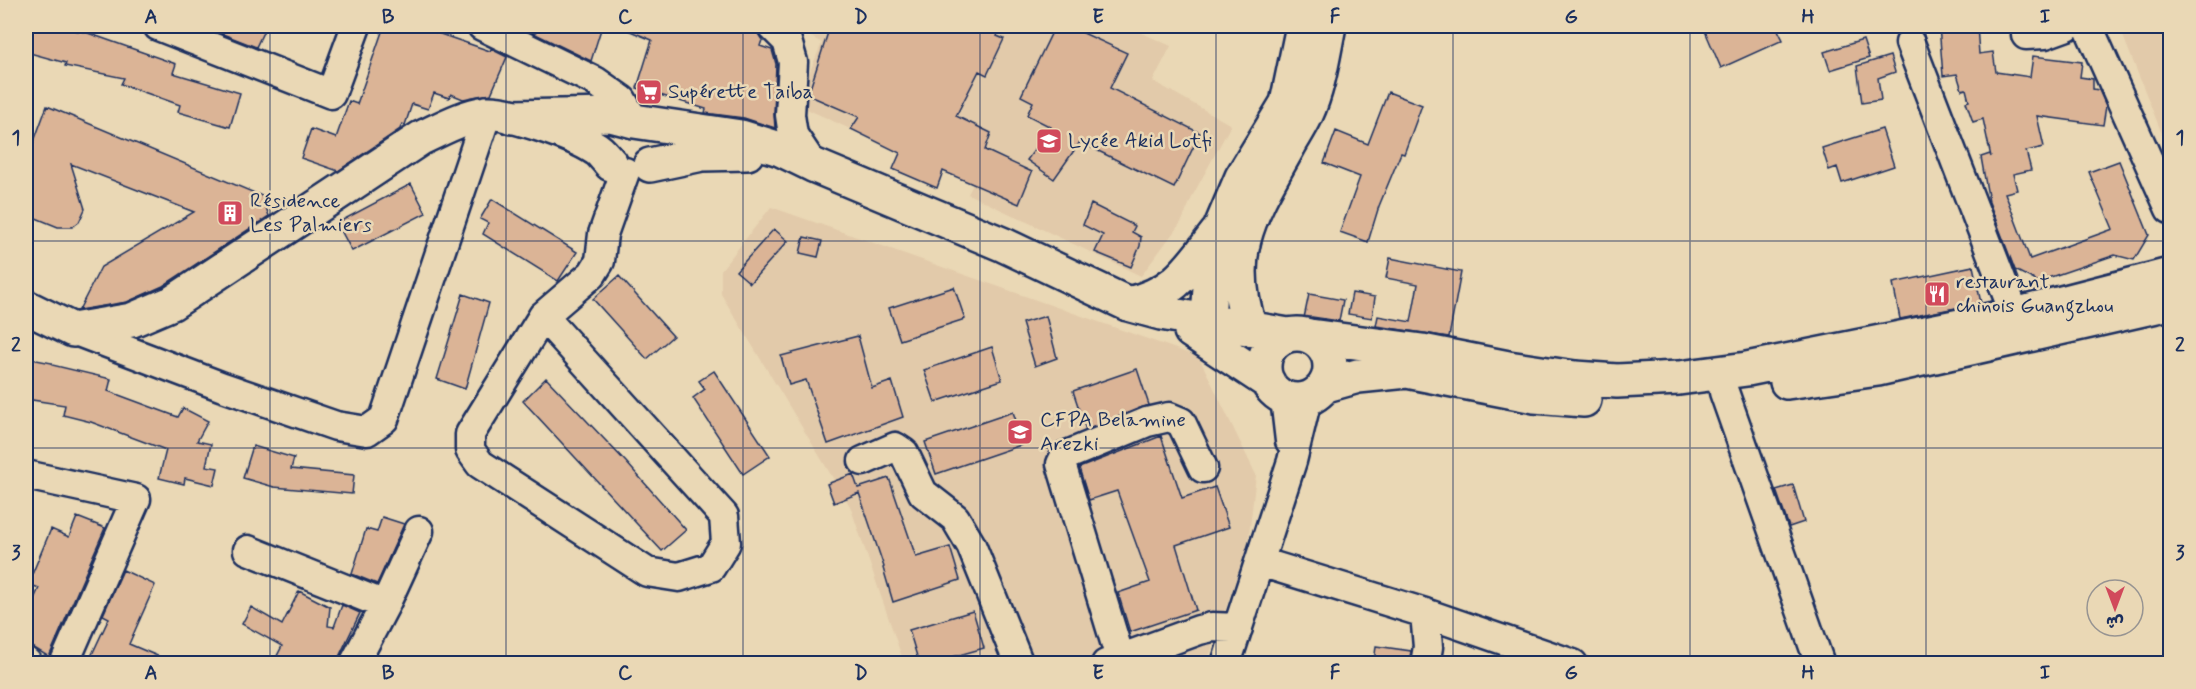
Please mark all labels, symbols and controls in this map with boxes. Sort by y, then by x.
text: A [144,4,158,31]
text: B [382,4,395,31]
text: C [618,4,633,31]
text: D [854,4,868,31]
text: E [1092,4,1104,31]
text: F [1330,4,1341,31]
text: G [1564,4,1578,31]
text: H [1801,4,1815,31]
text: I [2040,4,2050,31]
supermarket icon: Supérette Taiba [634,77,664,107]
place label: Supérette Taiba [668,78,813,106]
text: 1 [12,125,20,152]
text: 1 [2176,125,2184,152]
school or university icon: Lycée Akid Lotfi [1034,126,1064,156]
place label: Lycée Akid Lotfi [1068,127,1212,155]
place label: Résidence Les Palmiers [250,187,372,239]
building icon: Résidence Les Palmiers [215,198,245,228]
place label: restaurant chinois Guangzhou [1956,268,2113,322]
restaurant icon: restaurant chinois Guangzhou [1922,279,1952,309]
text: 2 [11,332,21,359]
text: 2 [2175,332,2185,359]
place label: CFPA Belamine Arezki [1040,406,1186,458]
school or university icon: CFPA Belamine Arezki [1005,417,1035,447]
text: 3 [11,540,21,567]
text: 3 [2175,540,2185,567]
north arrow [2085,578,2145,638]
text: ش [2106,611,2124,632]
text: A [144,660,158,687]
text: B [382,660,395,687]
text: C [618,660,633,687]
text: D [854,660,868,687]
text: E [1092,660,1104,687]
text: F [1330,660,1341,687]
text: G [1564,660,1578,687]
text: H [1801,660,1815,687]
text: I [2040,660,2050,687]

